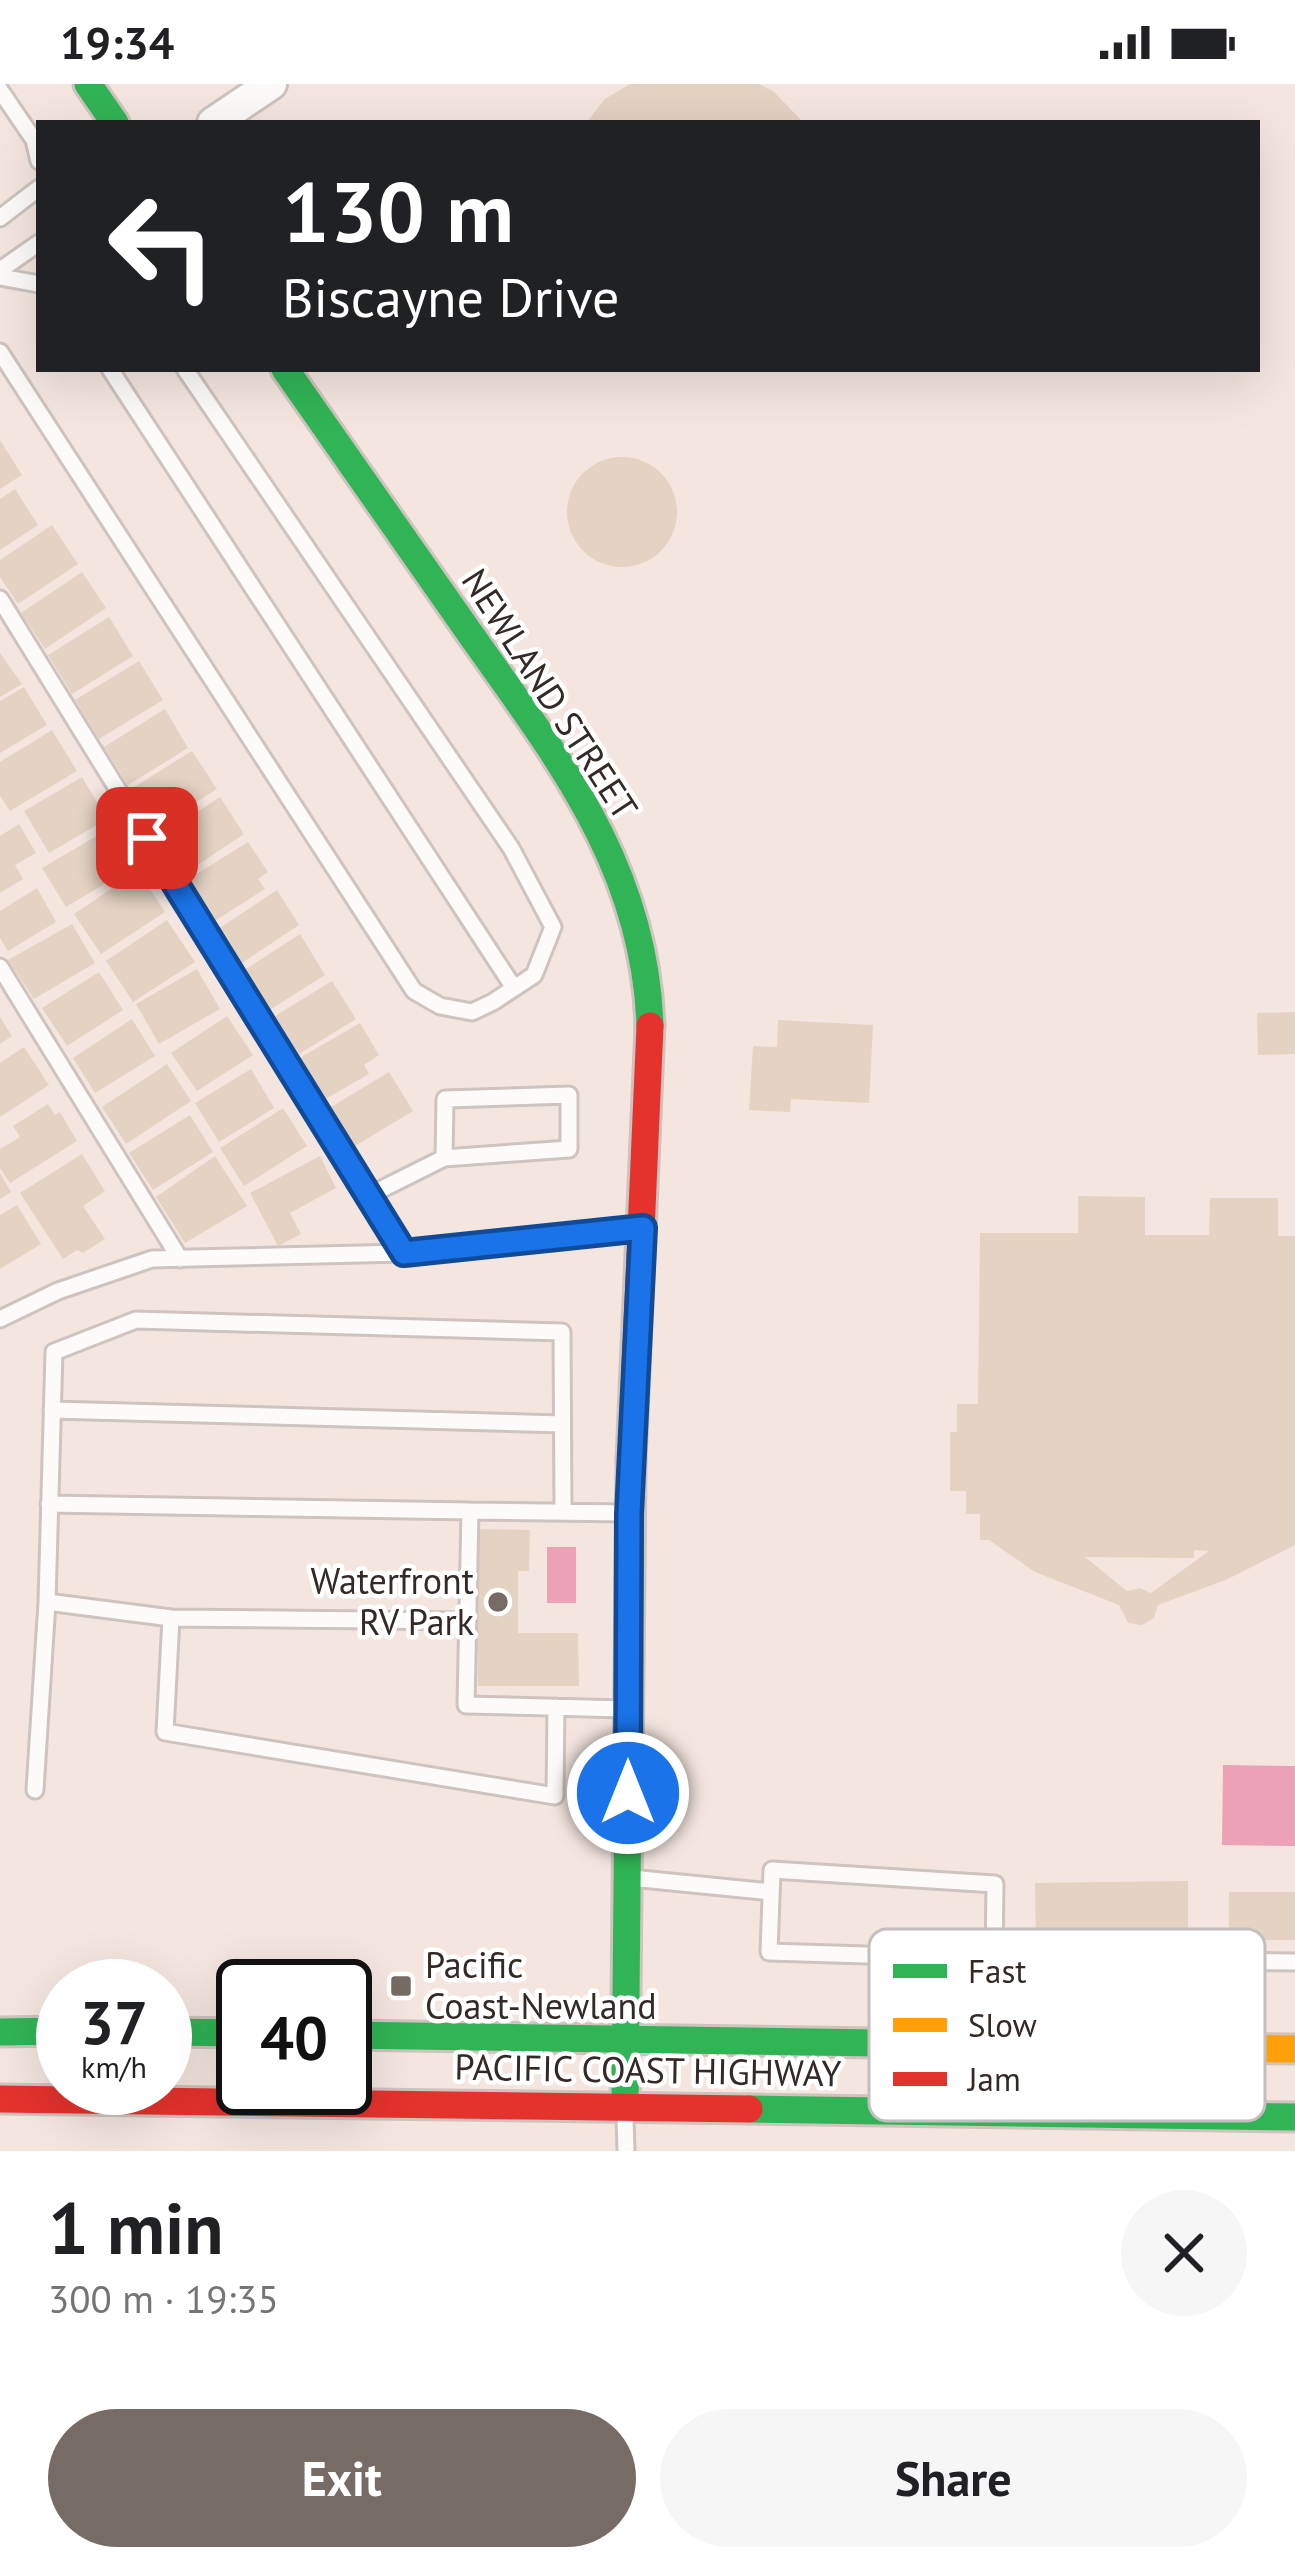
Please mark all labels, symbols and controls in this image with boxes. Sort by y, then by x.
text: 19:34 [60,13,174,71]
text: 130 m [282,156,514,265]
icon: left [84,168,240,324]
text: Biscayne Drive [282,262,619,332]
street label: NEWLAND STREET [452,559,649,828]
pin [96,787,198,889]
icon: arrive [114,805,180,871]
place label: Waterfront RV Park [311,1557,474,1645]
marker: Waterfront RV Park [485,1589,511,1615]
position arrow [565,1730,691,1856]
legend [869,1929,1265,2121]
place label: Pacific Coast-Newland [425,1941,657,2029]
text: Fast [968,1949,1027,1992]
speed limit sign: 40 [216,1959,372,2115]
marker: Pacific Coast-Newland [388,1973,414,1999]
text: 37 [80,1983,148,2061]
text: Slow [968,2003,1037,2046]
street label: PACIFIC COAST HIGHWAY [454,2043,842,2096]
text: km/h [81,2047,147,2086]
text: Jam [966,2057,1021,2100]
text: 1 min [48,2181,224,2274]
button: close [1121,2190,1247,2316]
text: 300 m · 19:35 [48,2273,279,2324]
button: Exit [48,2409,636,2547]
button: Share [660,2409,1247,2547]

